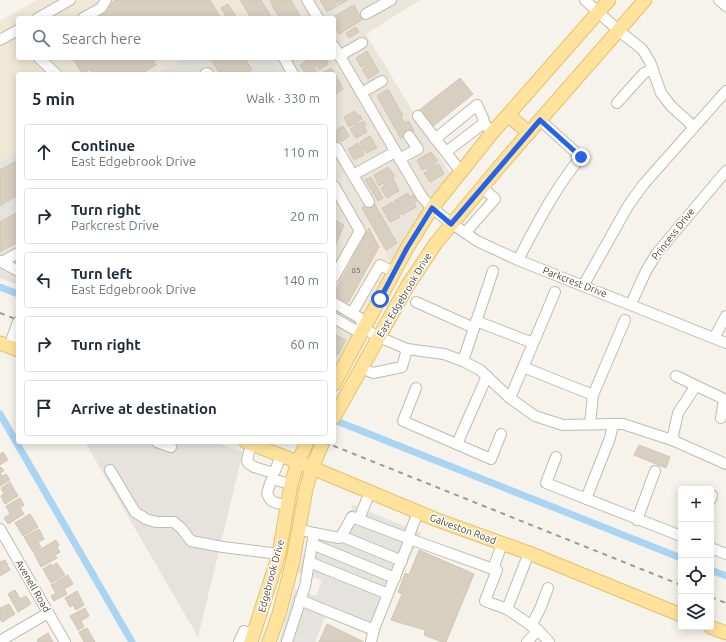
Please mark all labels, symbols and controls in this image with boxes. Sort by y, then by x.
search box [16,16,336,60]
icon: search [30,27,52,49]
text: Search here [62,30,141,47]
text: 5 min [32,89,75,108]
text: Walk · 330 m [246,91,320,105]
text: Continue [71,137,135,154]
icon: ahead [33,141,55,163]
text: 110 m [283,145,319,159]
route end [572,148,590,166]
text: East Edgebrook Drive [71,154,196,168]
text: Turn right [71,201,141,218]
icon: right [33,205,55,227]
street label: Princess Drive [649,206,697,262]
text: 20 m [290,209,319,223]
text: Parkcrest Drive [71,218,159,232]
street label: East Edgebrook Drive [374,251,434,339]
text: Turn left [71,265,132,282]
street label: Parkcrest Drive [541,265,609,299]
house number: 85 [351,266,361,275]
icon: left [33,269,55,291]
text: 140 m [283,273,319,287]
text: East Edgebrook Drive [71,282,196,296]
route start [371,290,389,308]
icon: right [33,333,55,355]
text: Turn right [71,336,141,353]
text: 60 m [290,337,319,351]
icon: arrive [33,397,55,419]
text: Arrive at destination [71,400,217,417]
map controls [678,486,714,630]
button: + [678,486,714,522]
street label: Galveston Road [428,512,498,546]
button: − [678,522,714,558]
street label: Edgebrook Drive [256,538,286,614]
street label: Avenell Road [14,558,52,614]
button: locate [678,558,714,594]
button: layers [678,594,714,630]

